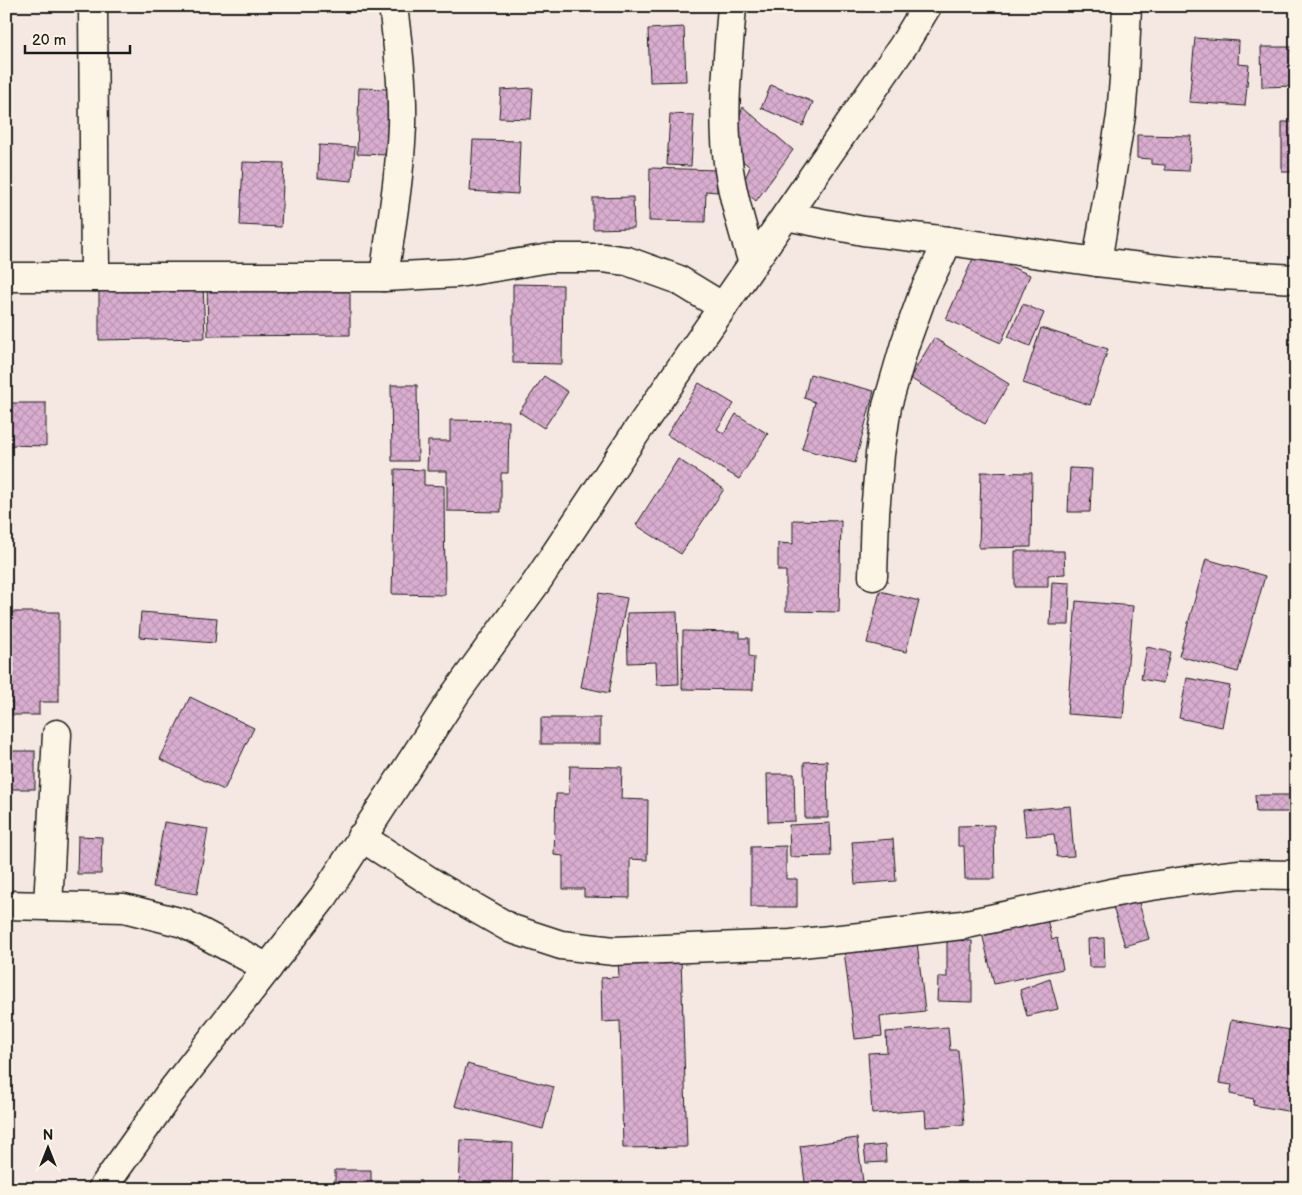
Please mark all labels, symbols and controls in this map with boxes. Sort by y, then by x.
scale bar [25,22,130,54]
text: 20 m [32,31,66,50]
north arrow [22,1122,72,1172]
text: N [43,1127,53,1144]

